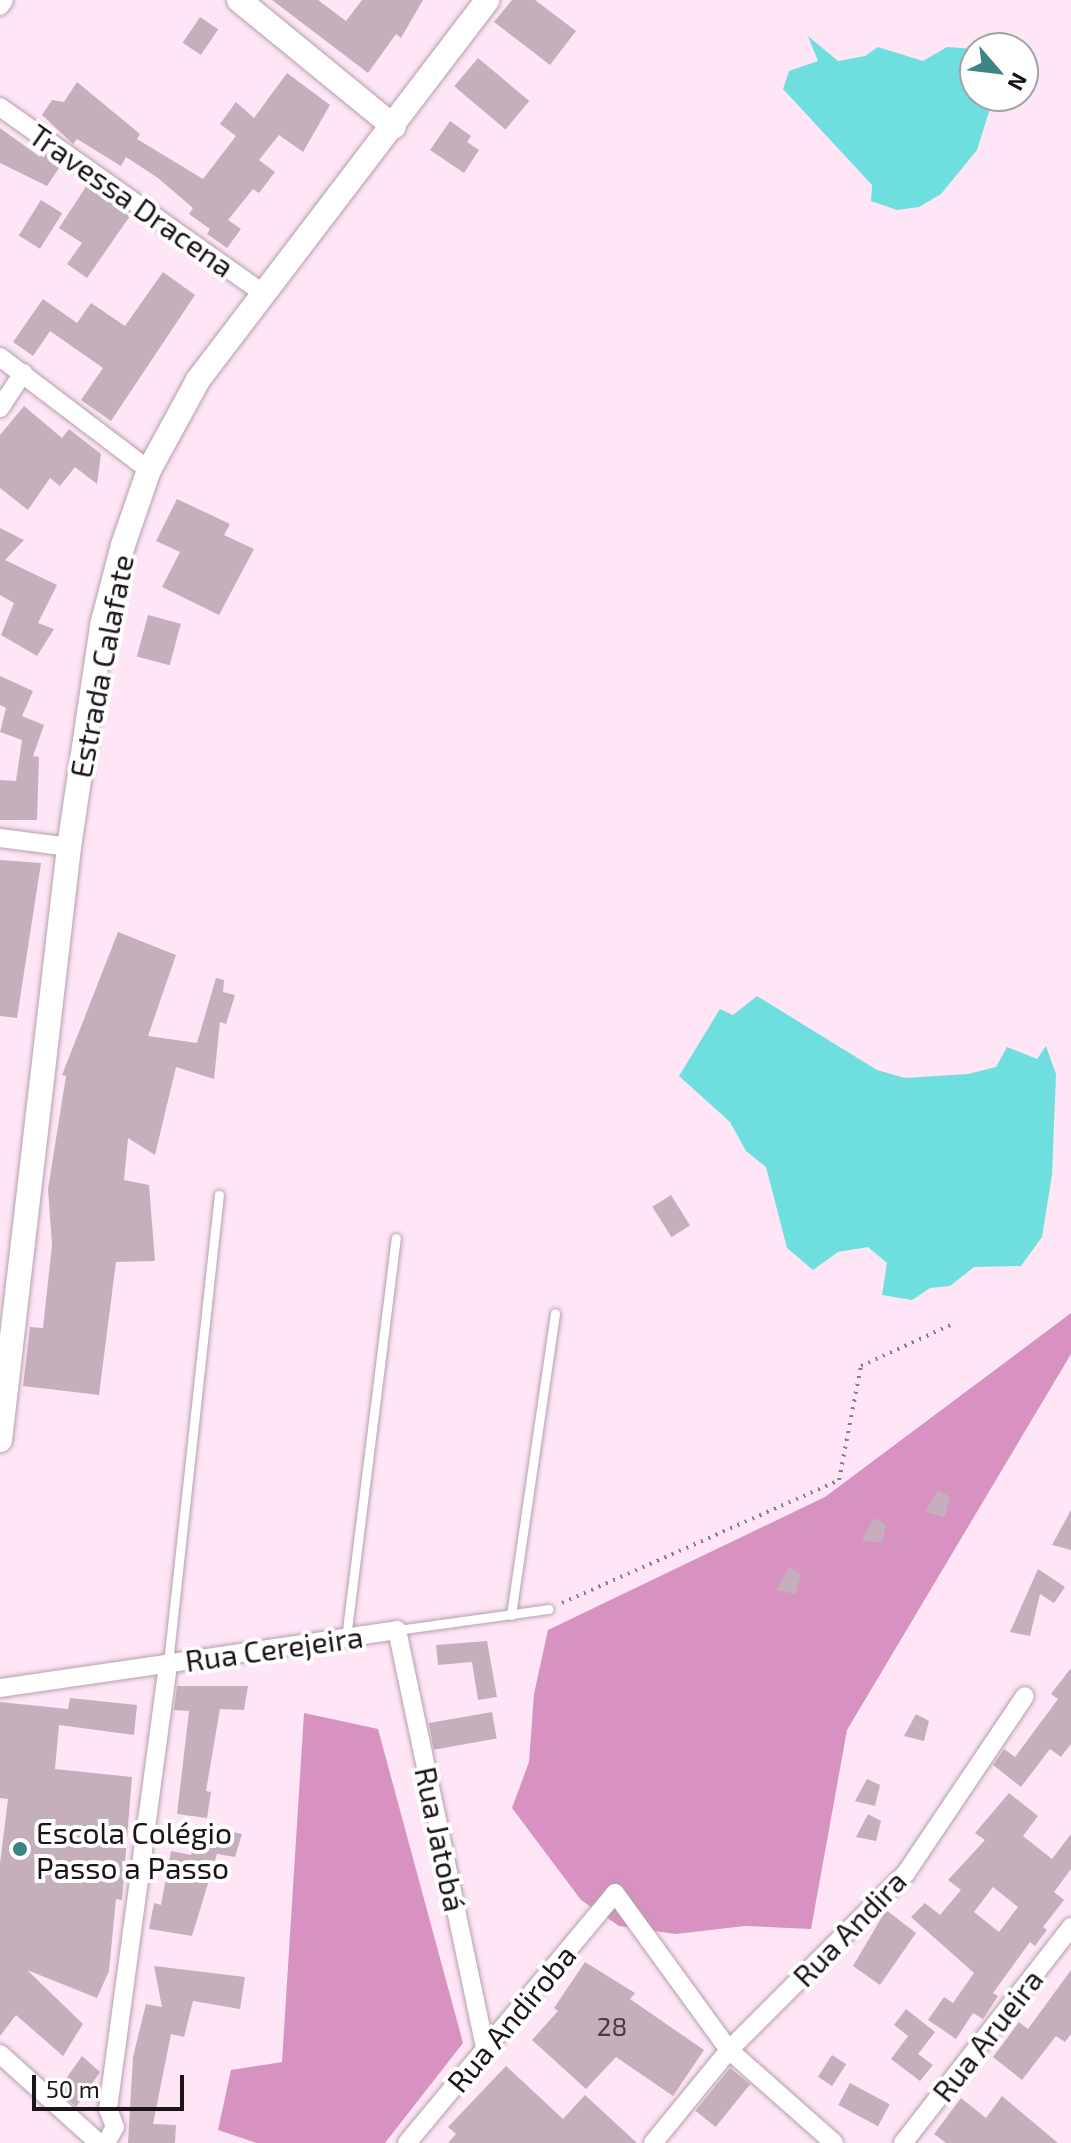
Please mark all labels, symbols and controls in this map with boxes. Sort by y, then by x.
north arrow [959,32,1039,112]
text: N [1003,69,1034,95]
street label: Travessa Dracena [23,116,241,284]
street label: Estrada Calafate [62,551,140,781]
street label: Rua Cerejeira [183,1618,365,1678]
street label: Rua Jatobá [408,1763,474,1915]
place label: Escola Colégio Passo a Passo [36,1814,232,1884]
marker: Escola Colégio Passo a Passo [11,1840,29,1858]
street label: Rua Andira [785,1862,913,1994]
street label: Rua Andiroba [439,1937,583,2099]
street label: Rua Arueira [924,1961,1050,2109]
house number: 28 [597,2010,627,2042]
scale bar [36,2059,188,2109]
text: 50 m [46,2074,100,2103]

